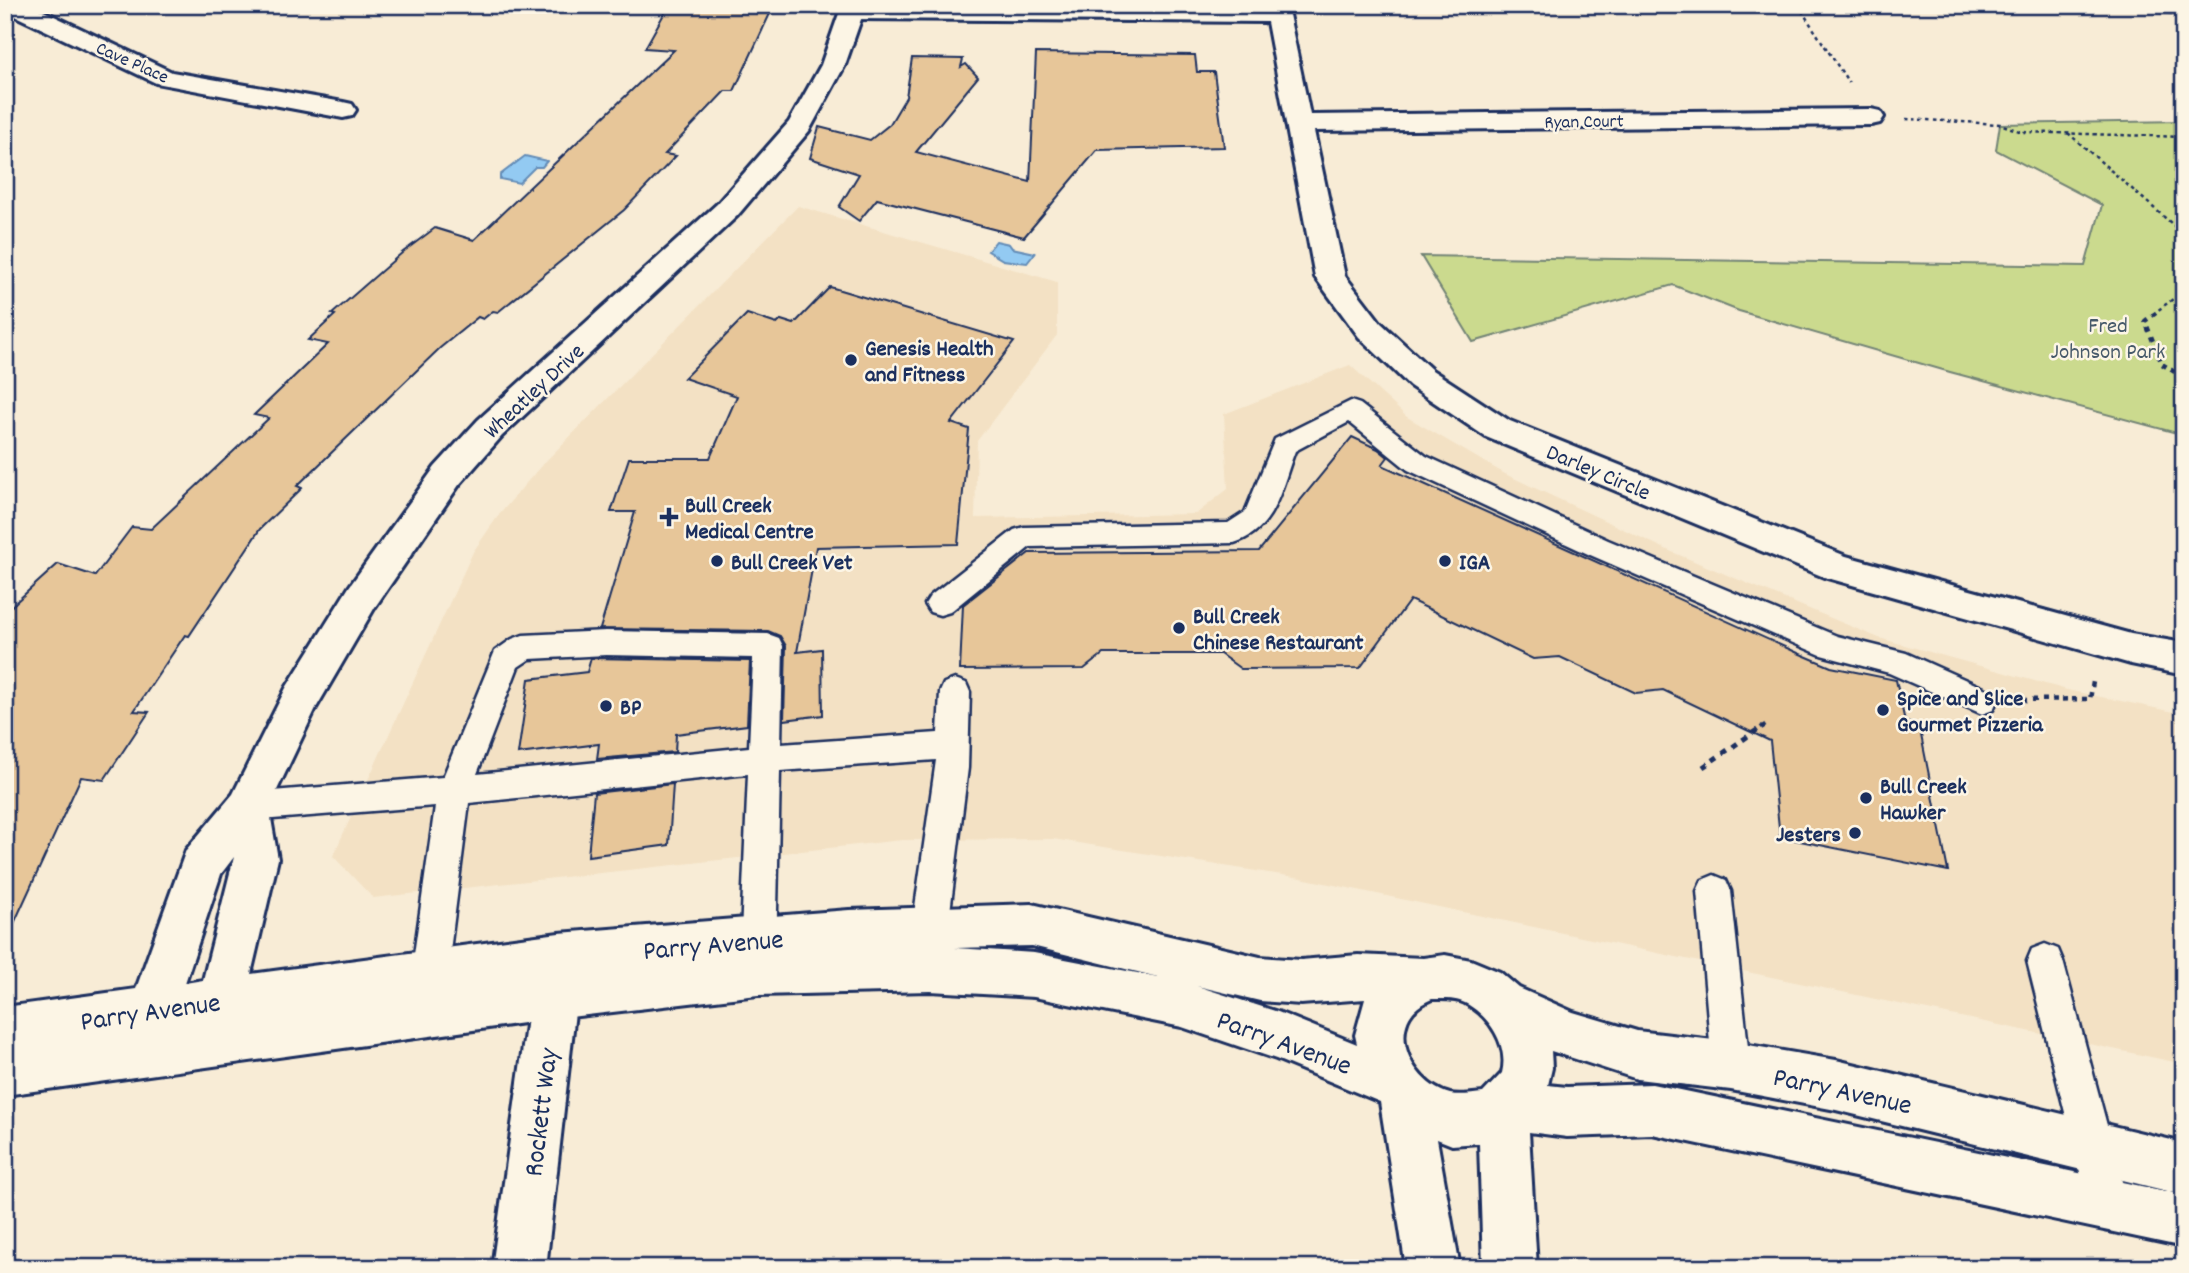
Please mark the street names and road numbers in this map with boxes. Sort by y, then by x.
street label: Cave Place [91,36,172,92]
street label: Ryan Court [1544,109,1624,138]
street label: Wheatley Drive [477,337,593,448]
street label: Darley Circle [1540,437,1655,511]
street label: Parry Avenue [641,922,785,974]
street label: Parry Avenue [78,985,223,1045]
street label: Parry Avenue [1210,1003,1356,1089]
street label: Rockett Way [516,1046,572,1179]
street label: Parry Avenue [1769,1060,1915,1128]

